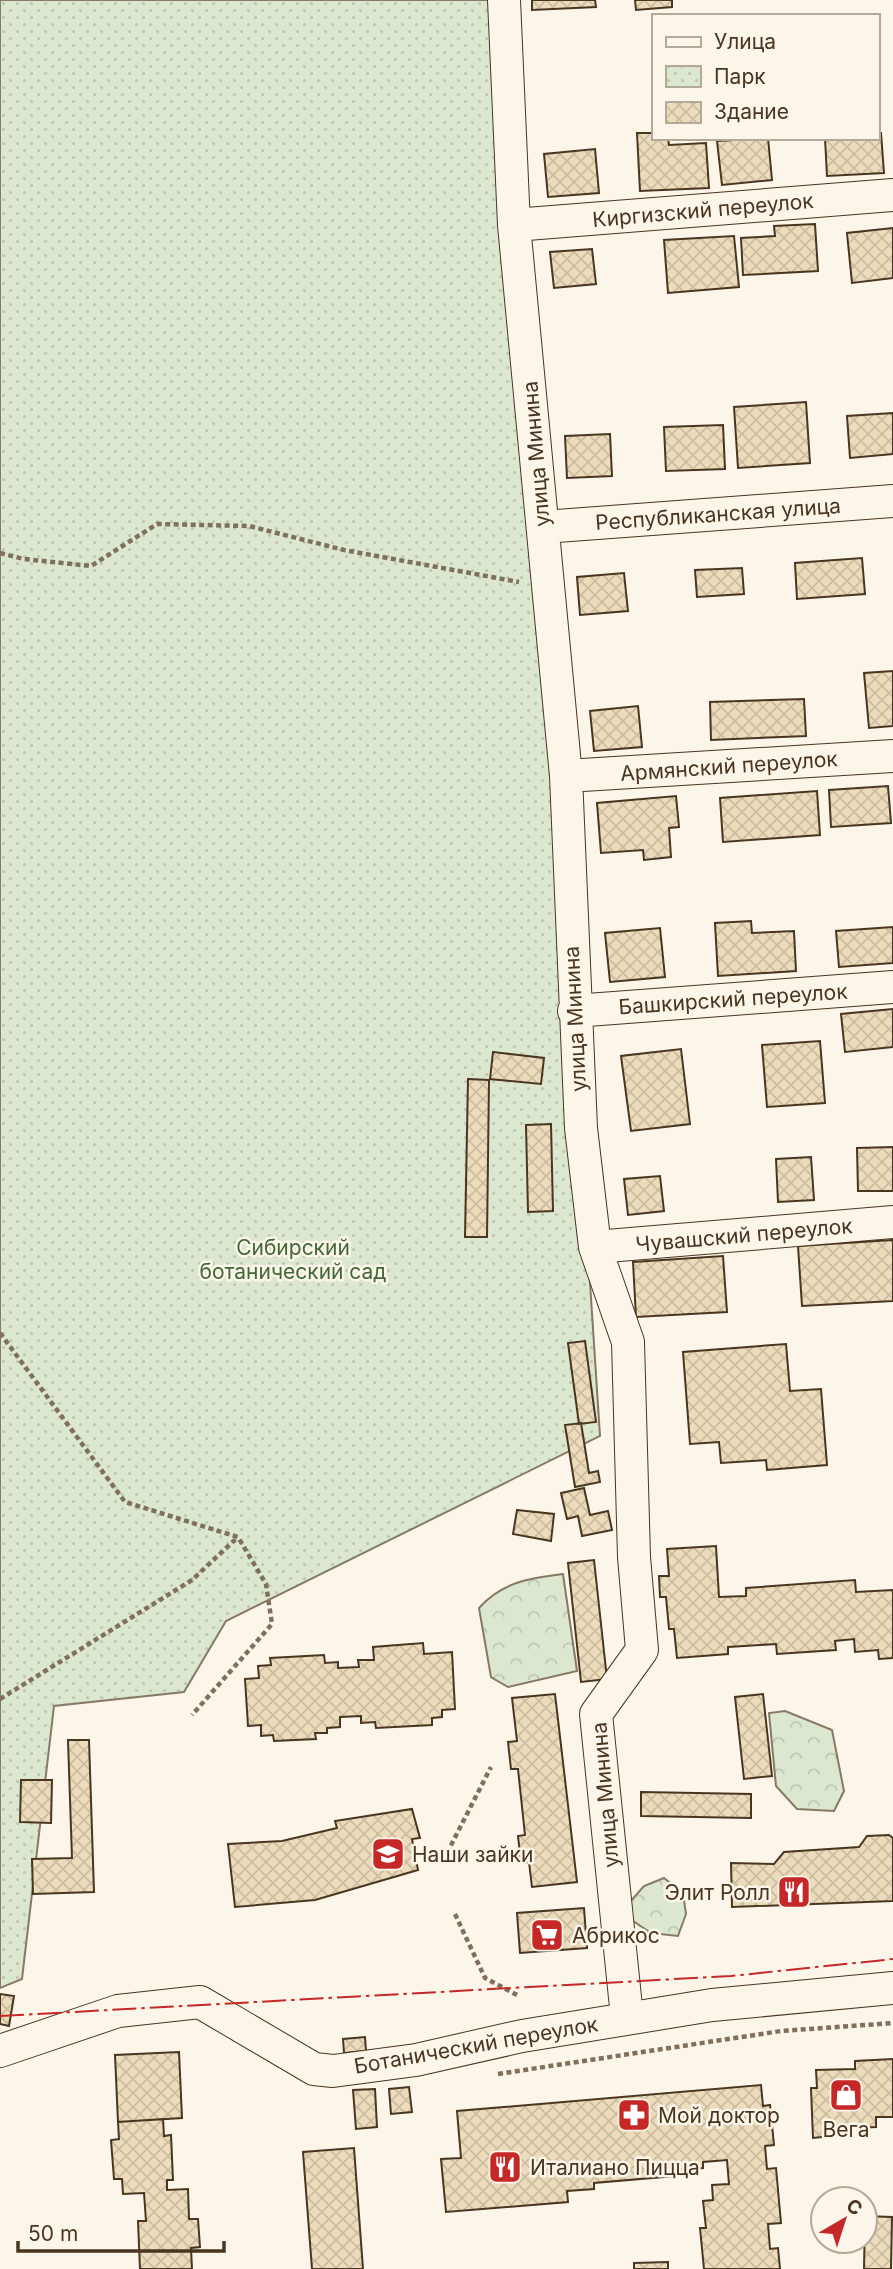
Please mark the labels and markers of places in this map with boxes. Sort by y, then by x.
school or university icon: Наши зайки [369,1835,407,1873]
place label: Наши зайки [412,1842,533,1867]
restaurant icon: Элит Ролл [775,1873,813,1911]
place label: Элит Ролл [664,1880,770,1905]
supermarket icon: Абрикос [528,1916,566,1954]
place label: Абрикос [572,1923,660,1948]
shop icon: Вега [827,2076,865,2114]
pharmacy icon: Мой доктор [615,2096,653,2134]
place label: Мой доктор [658,2103,780,2128]
place label: Вега [823,2117,869,2142]
restaurant icon: Италиано Пицца [486,2148,524,2186]
place label: Италиано Пицца [530,2155,700,2180]

